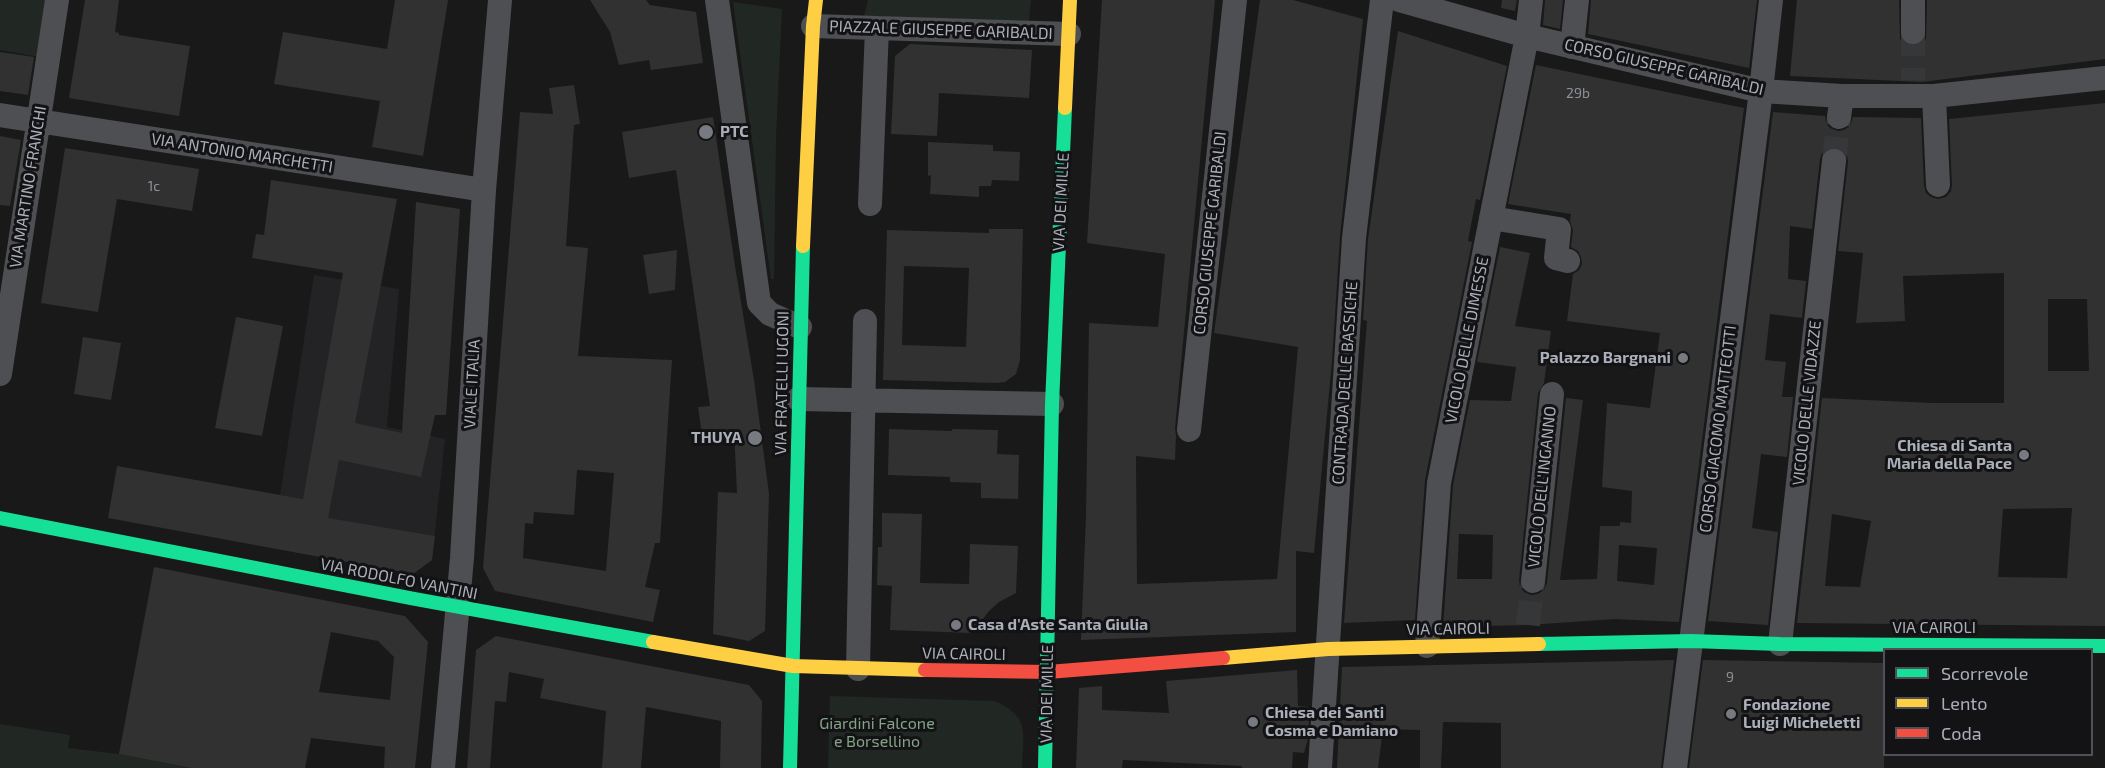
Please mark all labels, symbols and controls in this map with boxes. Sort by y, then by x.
street label: PIAZZALE GIUSEPPE GARIBALDI [829,17,1053,43]
street label: CORSO GIUSEPPE GARIBALDI [1562,35,1766,99]
house number: 29b [1566,85,1590,101]
street label: VIA MARTINO FRANCHI [6,105,50,269]
place label: PTC [720,122,749,142]
marker: PTC [697,123,715,141]
street label: VIA ANTONIO MARCHETTI [150,129,334,177]
street label: CORSO GIUSEPPE GARIBALDI [1190,131,1230,335]
street label: VIA DEI MILLE [1049,152,1073,252]
house number: 1c [148,178,160,194]
street label: VICOLO DELLE DIMESSE [1441,255,1493,425]
street label: CONTRADA DELLE BASSICHE [1328,281,1362,485]
street label: VIA FRATELLI UGONI [771,311,793,455]
street label: VICOLO DELLE VIDAZZE [1789,320,1825,486]
street label: CORSO GIACOMO MATTEOTTI [1696,324,1740,534]
street label: VIALE ITALIA [460,339,484,429]
place label: Palazzo Bargnani [1540,348,1671,368]
marker: Palazzo Bargnani [1676,351,1690,365]
street label: VICOLO DELL'INGANNO [1524,405,1560,569]
place label: THUYA [691,428,742,448]
marker: THUYA [746,429,764,447]
place label: Chiesa di Santa Maria della Pace [1887,436,2012,474]
marker: Chiesa di Santa Maria della Pace [2017,448,2031,462]
street label: VIA RODOLFO VANTINI [319,554,479,604]
place label: Casa d'Aste Santa Giulia [968,615,1148,635]
marker: Casa d'Aste Santa Giulia [949,618,963,632]
street label: VIA CAIROLI [1892,618,1976,638]
street label: VIA CAIROLI [1406,619,1490,639]
street label: VIA CAIROLI [922,644,1006,664]
street label: VIA DEI MILLE [1037,645,1057,743]
legend [1883,648,2093,756]
text: Scorrevole [1941,662,2028,684]
house number: 9 [1726,669,1734,685]
text: Lento [1941,692,1987,714]
place label: Fondazione Luigi Micheletti [1743,695,1860,733]
place label: Chiesa dei Santi Cosma e Damiano [1265,703,1398,741]
marker: Fondazione Luigi Micheletti [1724,707,1738,721]
park label: Giardini Falcone e Borsellino [819,714,935,752]
marker: Chiesa dei Santi Cosma e Damiano [1246,715,1260,729]
text: Coda [1941,722,1982,744]

